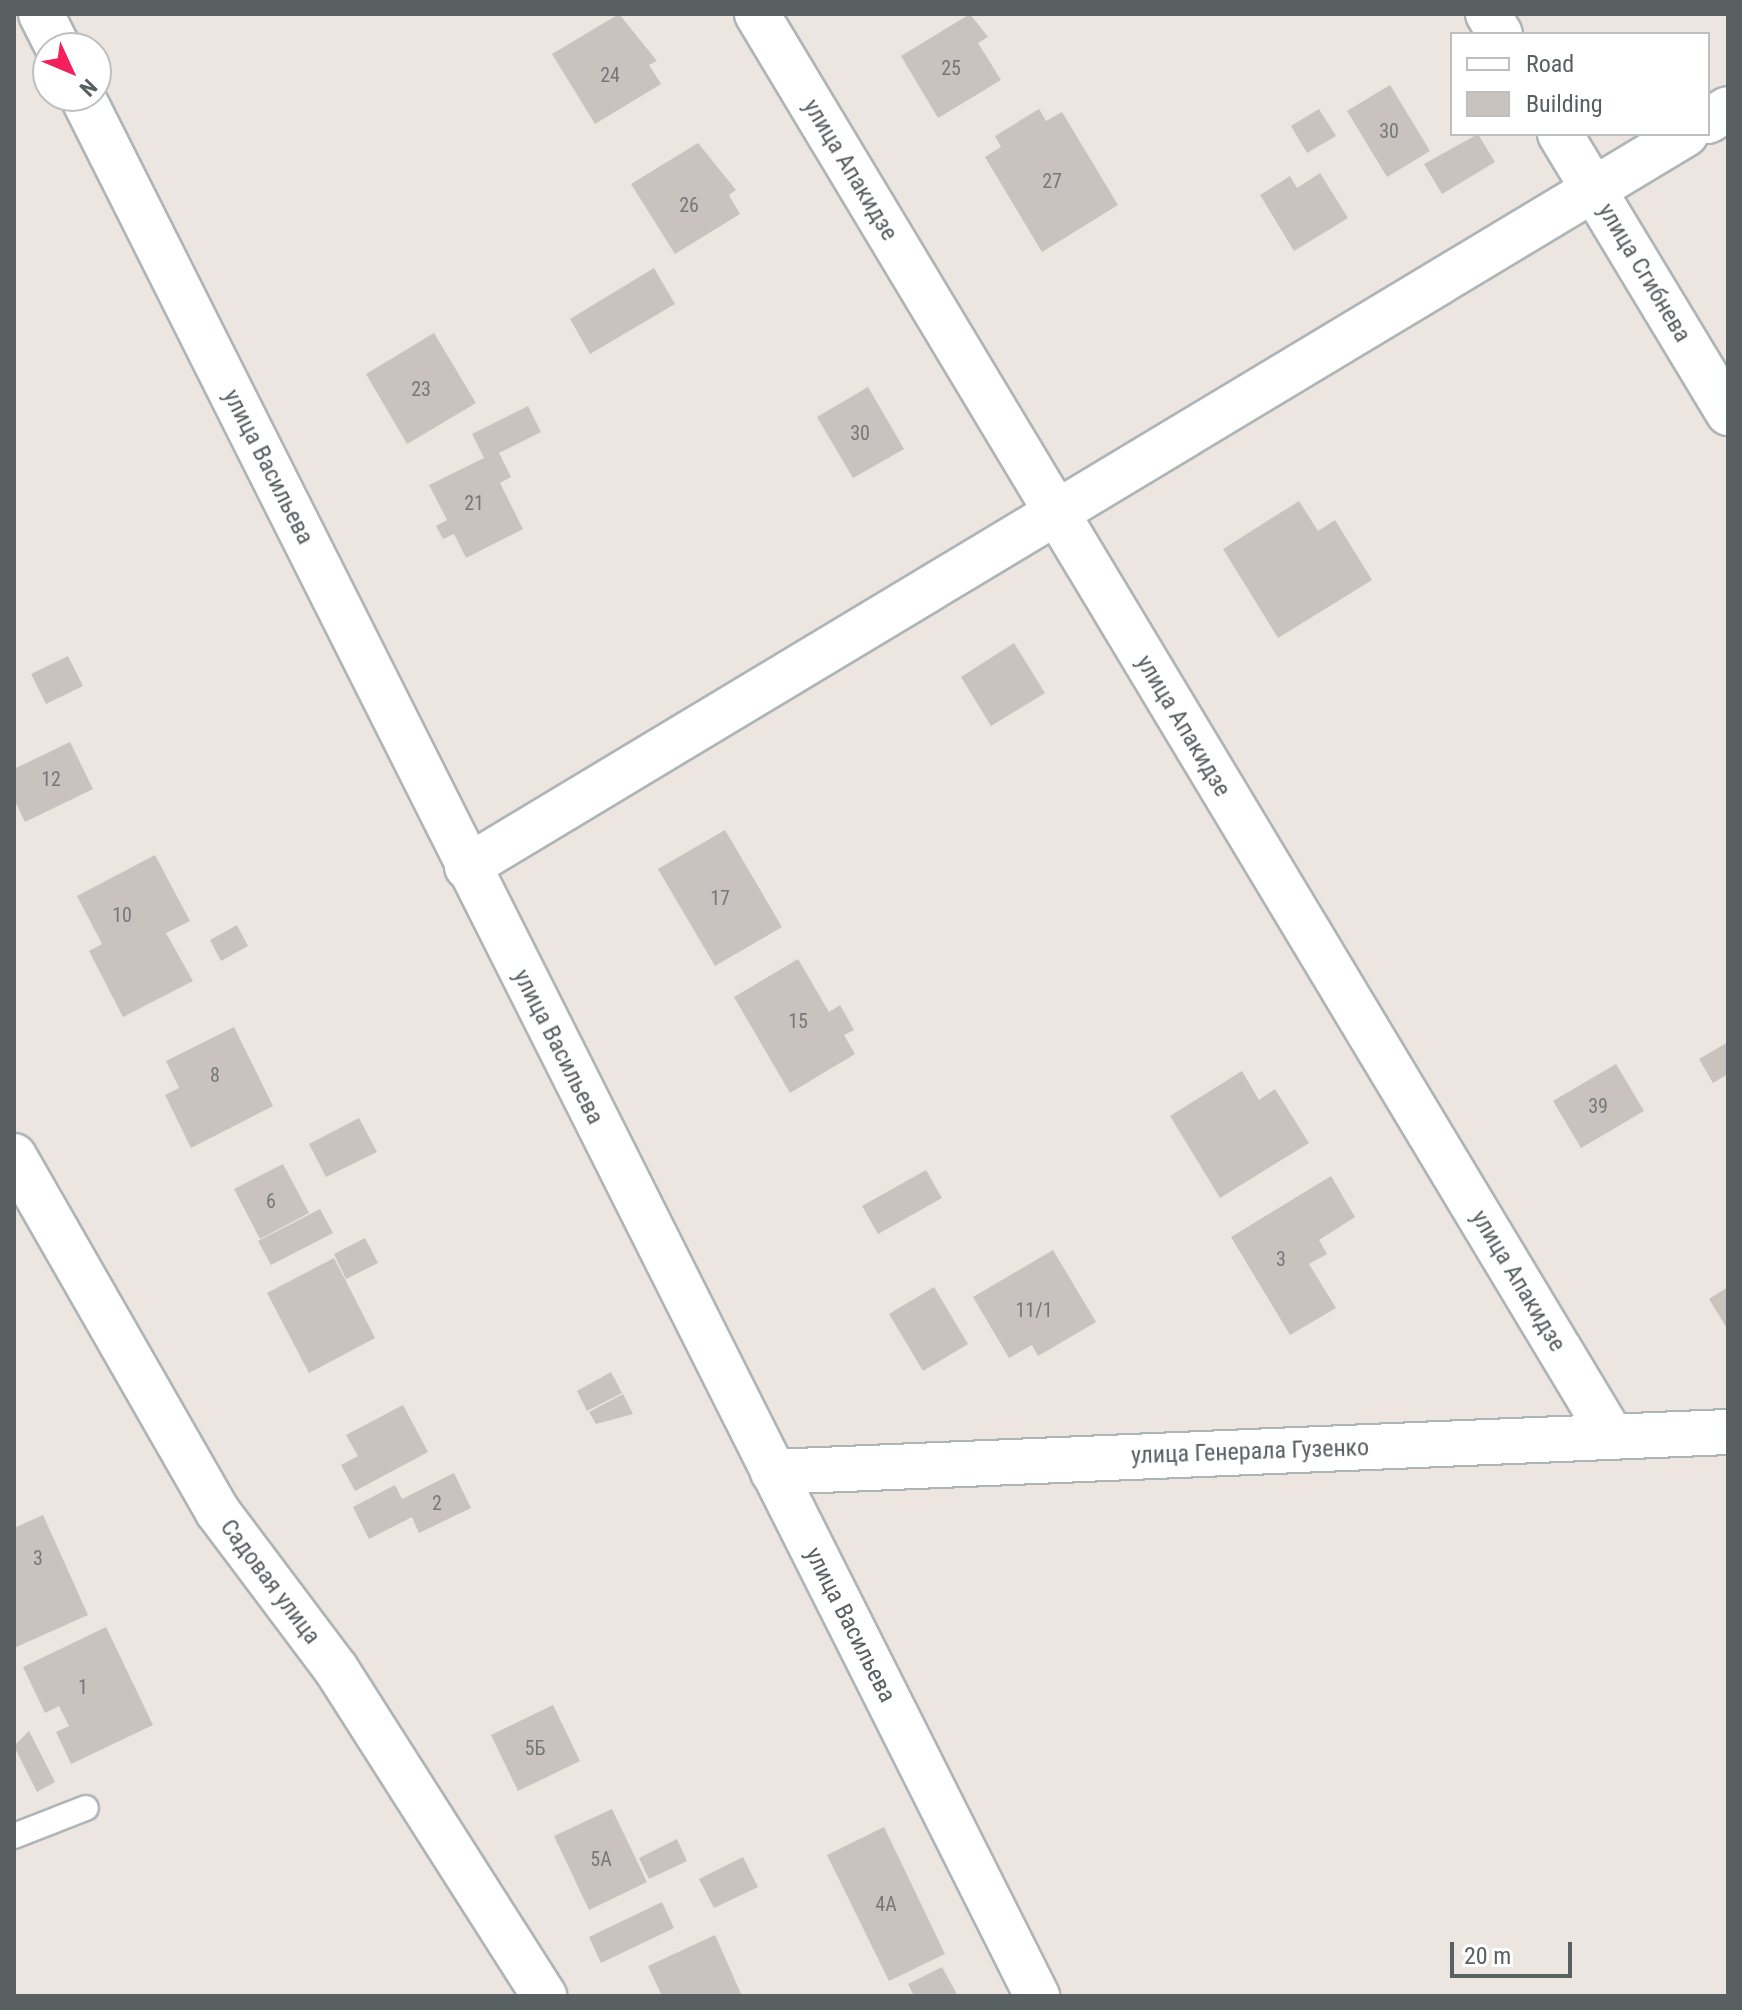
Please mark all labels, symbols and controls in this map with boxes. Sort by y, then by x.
north arrow [32,32,112,112]
legend [1450,32,1710,136]
text: Road [1526,50,1574,78]
house number: 25 [941,56,961,80]
house number: 24 [600,63,620,87]
text: N [75,74,102,101]
text: Building [1526,90,1603,118]
street label: улица Апакидзе [797,94,903,246]
house number: 30 [1379,119,1399,143]
house number: 27 [1042,169,1062,193]
house number: 26 [679,193,699,217]
street label: улица Сгибнева [1591,198,1697,348]
house number: 23 [411,377,431,401]
street label: улица Васильева [217,385,319,549]
house number: 30 [850,421,870,445]
house number: 21 [464,491,484,515]
street label: улица Апакидзе [1130,650,1236,802]
house number: 12 [41,767,61,791]
house number: 17 [710,886,730,910]
house number: 10 [112,903,132,927]
street label: улица Васильева [507,965,609,1129]
house number: 15 [788,1009,808,1033]
house number: 8 [210,1063,220,1087]
house number: 39 [1588,1094,1608,1118]
house number: 6 [266,1189,276,1213]
street label: улица Апакидзе [1465,1205,1571,1357]
house number: 3 [1276,1247,1286,1271]
house number: 11/1 [1015,1298,1053,1322]
street label: улица Генерала Гузенко [1131,1433,1369,1471]
house number: 2 [432,1491,442,1515]
street label: Садовая улица [214,1514,326,1650]
street label: улица Васильева [799,1543,901,1707]
house number: 3 [33,1546,43,1570]
house number: 1 [78,1675,88,1699]
house number: 5Б [525,1736,545,1760]
house number: 5А [590,1847,612,1871]
house number: 4А [875,1892,897,1916]
scale bar [1454,1926,1576,1976]
text: 20 m [1464,1942,1511,1970]

